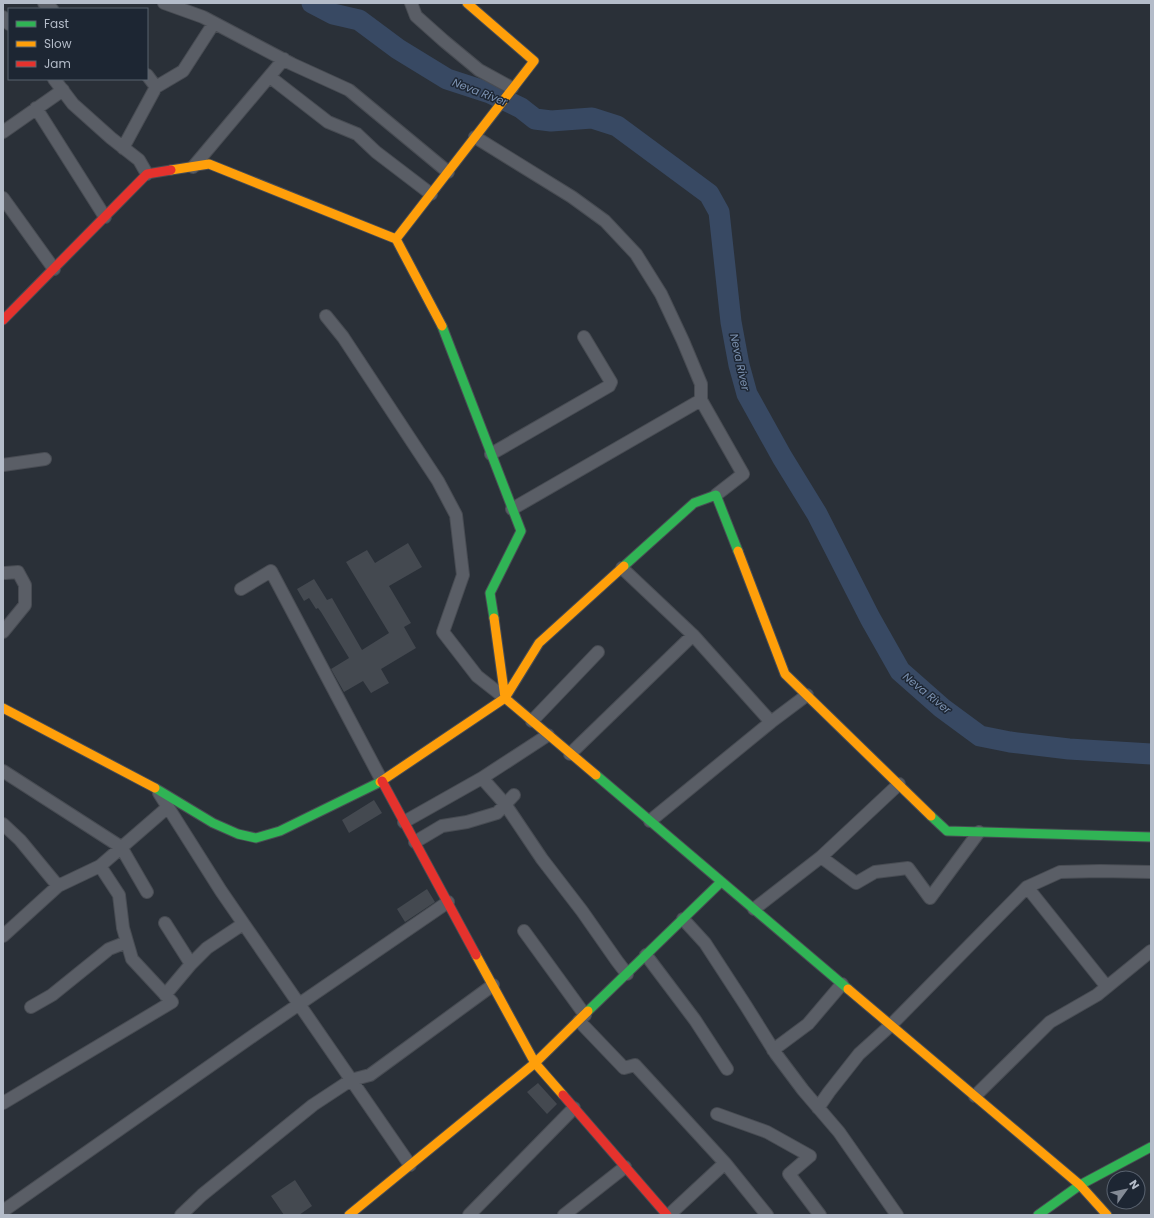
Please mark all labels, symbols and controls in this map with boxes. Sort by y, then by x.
legend [8,8,148,80]
text: Fast [44,15,69,32]
text: Slow [44,35,72,52]
text: Jam [44,55,71,72]
water label: Neva River [450,74,511,110]
water label: Neva River [726,332,754,393]
water label: Neva River [899,669,955,718]
north arrow [1106,1170,1146,1210]
text: N [1125,1177,1143,1192]

